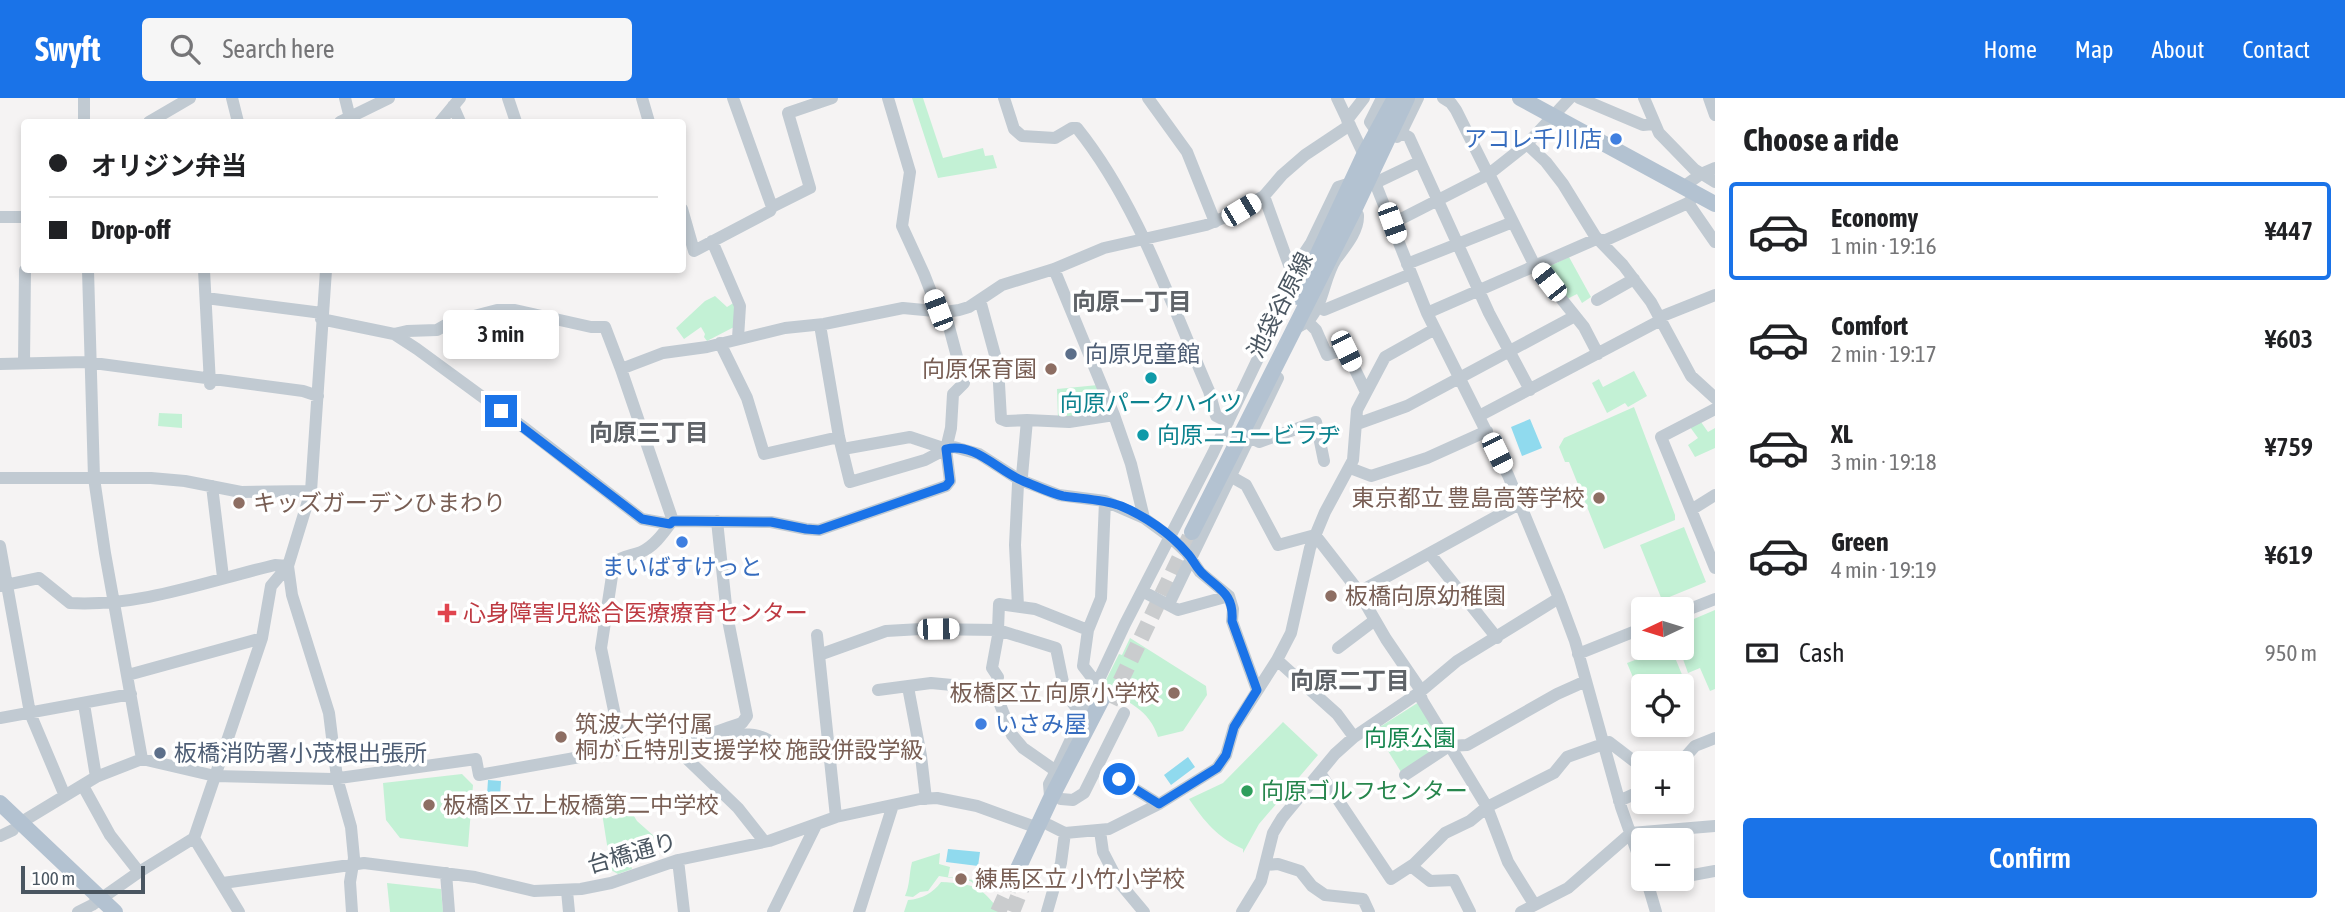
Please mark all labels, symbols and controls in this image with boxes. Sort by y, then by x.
search box [142,18,632,81]
text: Swyft [35,30,100,68]
icon: search [166,30,204,68]
text: Search here [222,34,335,64]
text: Home [1983,36,2037,63]
text: Map [2075,36,2113,63]
text: About [2151,36,2204,63]
text: Contact [2242,36,2310,63]
text: Choose a ride [1743,121,1899,158]
place label: アコレ千川店 [1464,126,1602,152]
marker: アコレ千川店 [1608,131,1624,147]
text: オリジン弁当 [91,151,247,181]
car [1218,190,1265,230]
car [1375,200,1410,246]
icon: car [1747,200,1810,263]
text: Economy [1831,203,1918,233]
text: Drop-off [91,215,171,245]
text: ¥447 [2265,216,2313,246]
text: 1 min · 19:16 [1831,233,1937,259]
street label: 池袋谷原線 [1242,248,1318,362]
car [1528,259,1571,305]
car [921,287,956,333]
district label: 向原一丁目 [1072,288,1192,315]
icon: car [1747,308,1810,371]
callout: 3 min [443,310,559,358]
text: Comfort [1831,311,1908,341]
text: 3 min [478,321,524,347]
text: ¥603 [2265,324,2313,354]
car [1328,328,1365,374]
place label: 向原児童館 [1085,341,1200,367]
text: 2 min · 19:17 [1831,341,1937,367]
marker: 向原児童館 [1063,346,1079,362]
place label: 向原保育園 [922,356,1037,382]
marker: 向原保育園 [1043,361,1059,377]
marker: 向原パークハイツ [1143,370,1159,386]
place label: 向原パークハイツ [1060,390,1242,416]
route end [485,395,517,427]
icon: car [1747,416,1810,479]
district label: 向原三丁目 [589,419,709,446]
text: XL [1831,419,1853,449]
place label: 向原ニュービラヂ [1157,422,1341,448]
marker: 向原ニュービラヂ [1135,427,1151,443]
car [1479,430,1516,476]
text: ¥759 [2265,432,2313,462]
text: 3 min · 19:18 [1831,449,1937,475]
place label: 東京都立 豊島高等学校 [1352,485,1585,511]
place label: キッズガーデンひまわり [253,490,506,516]
marker: 東京都立 豊島高等学校 [1591,490,1607,506]
marker: キッズガーデンひまわり [231,495,247,511]
icon: car [1747,524,1810,587]
text: Green [1831,527,1889,557]
marker: まいばすけっと [674,534,690,550]
text: ¥619 [2265,540,2313,570]
place label: まいばすけっと [602,554,763,580]
text: 4 min · 19:19 [1831,557,1937,583]
place label: 板橋向原幼稚園 [1345,583,1506,609]
marker: 板橋向原幼稚園 [1323,588,1339,604]
north arrow [1631,597,1694,660]
map controls [1631,597,1694,891]
place label: 心身障害児総合医療療育センター [463,600,808,626]
marker: 心身障害児総合医療療育センター [437,603,457,623]
car [917,618,960,640]
icon: cash [1743,634,1781,672]
text: Cash [1799,638,1845,668]
text: 950 m [2265,640,2317,666]
district label: 向原二丁目 [1290,667,1410,694]
button: locate [1631,674,1694,737]
place label: 板橋区立 向原小学校 [950,680,1160,706]
marker: 板橋区立 向原小学校 [1166,685,1182,701]
place label: 筑波大学付属 桐が丘特別支援学校 施設併設学級 [575,711,923,763]
place label: いさみ屋 [995,711,1087,737]
marker: いさみ屋 [973,716,989,732]
park label: 向原公園 [1364,725,1456,751]
marker: 筑波大学付属 桐が丘特別支援学校 施設併設学級 [553,729,569,745]
place label: 板橋消防署小茂根出張所 [174,740,427,766]
marker: 板橋消防署小茂根出張所 [152,745,168,761]
button: + [1631,751,1694,814]
route start [1103,763,1135,795]
place label: 向原ゴルフセンター [1261,778,1468,804]
marker: 向原ゴルフセンター [1239,783,1255,799]
place label: 板橋区立上板橋第二中学校 [443,792,719,818]
marker: 板橋区立上板橋第二中学校 [421,797,437,813]
button: Confirm [1743,818,2317,898]
street label: 台橋通り [584,828,680,878]
button: − [1631,828,1694,891]
scale bar [21,863,145,895]
place label: 練馬区立 小竹小学校 [975,866,1185,892]
text: 100 m [32,867,75,889]
marker: 練馬区立 小竹小学校 [953,871,969,887]

